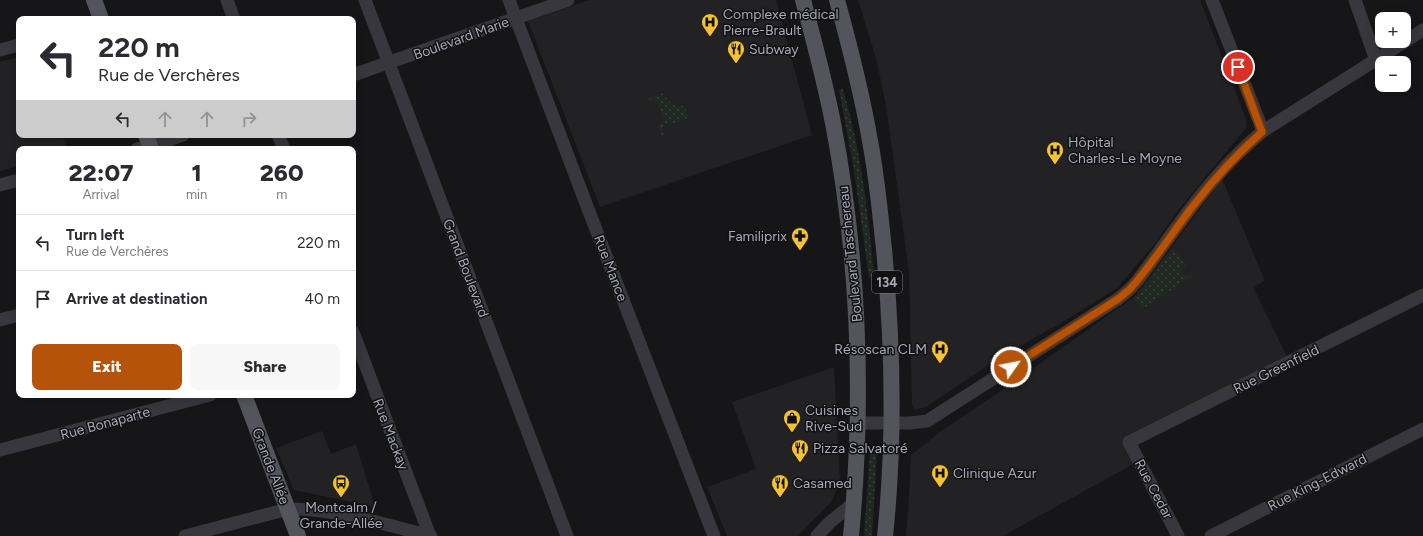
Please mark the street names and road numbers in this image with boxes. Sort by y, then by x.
street label: Boulevard Marie [411,13,512,64]
street label: Boulevard Taschereau [835,185,866,323]
street label: Grand Boulevard [439,216,492,320]
street label: Rue Mance [590,233,631,304]
road number: 134 [872,271,902,293]
street label: Rue Greenfield [1230,341,1322,398]
street label: Rue Mackay [369,396,412,473]
street label: Rue Bonaparte [58,403,152,444]
street label: Grande Allée [248,426,293,507]
street label: Rue King-Edward [1265,450,1370,515]
street label: Rue Cedar [1131,456,1177,522]

